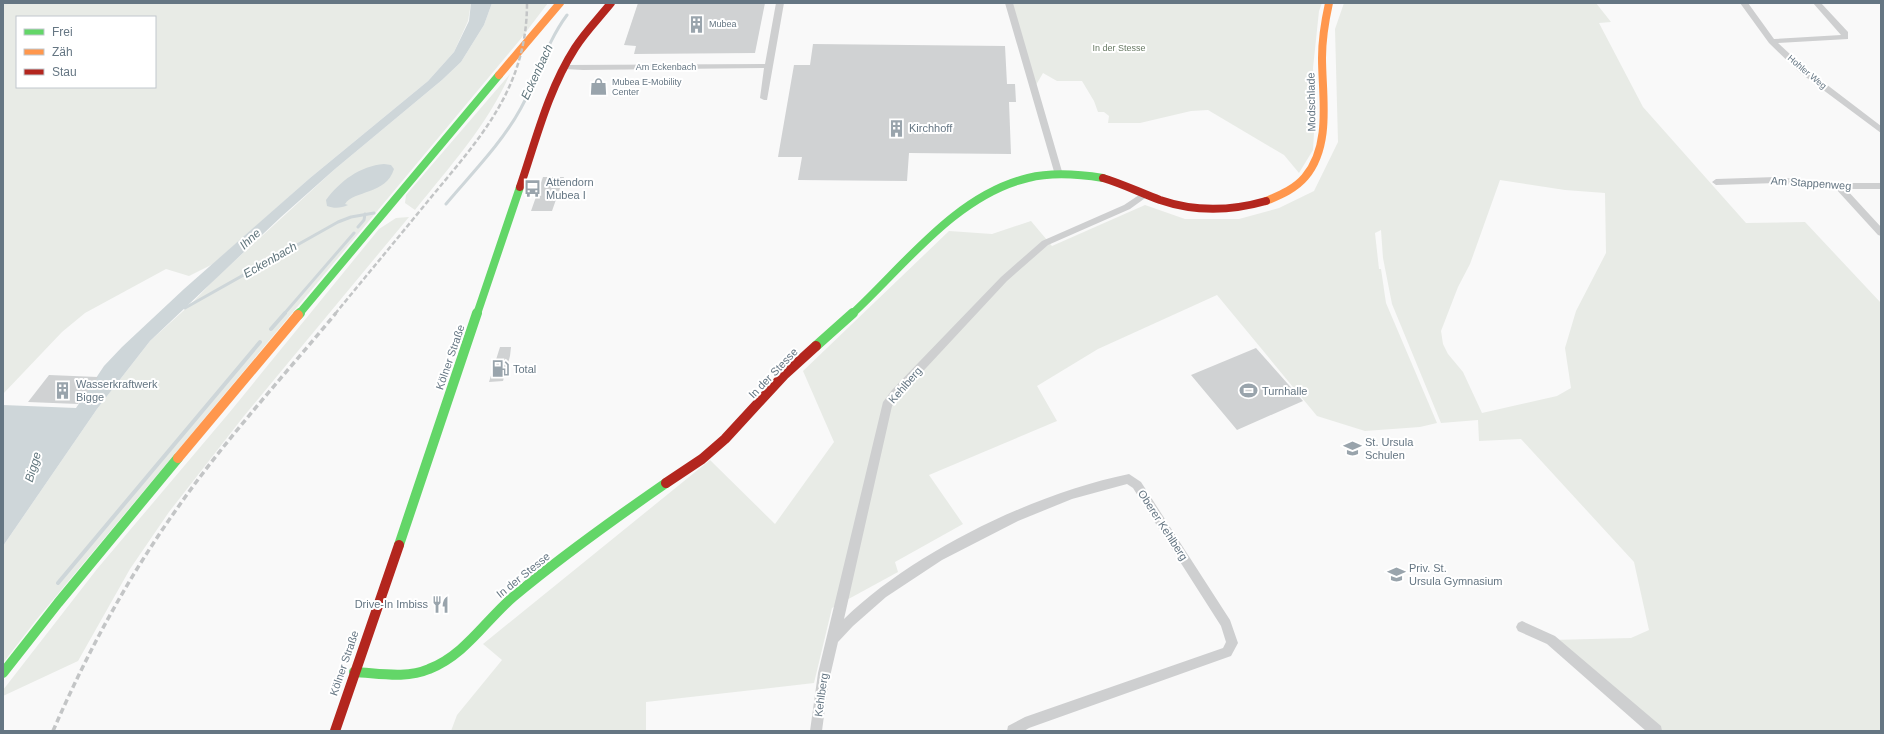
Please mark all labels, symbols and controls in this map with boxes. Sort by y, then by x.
building icon: Mubea [686,14,706,34]
legend [16,16,156,88]
place label: Mubea [709,19,737,29]
text: Frei [52,25,73,39]
water label: Eckenbach [518,42,556,102]
park label: In der Stesse [1092,43,1146,53]
text: Zäh [52,45,73,59]
street label: Hohler Weg [1786,53,1828,91]
street label: Am Eckenbach [636,62,696,72]
text: Stau [52,65,77,79]
street label: Modschlade [1304,72,1318,132]
shop icon: Mubea E-Mobility Center [589,77,609,97]
place label: Mubea E-Mobility Center [612,77,682,97]
building icon: Kirchhoff [886,118,906,138]
place label: Kirchhoff [909,122,953,134]
street label: Am Stappenweg [1770,174,1852,192]
place label: Attendorn Mubea I [546,176,594,201]
bus stop icon: Attendorn Mubea I [523,178,543,198]
water label: Ihne [237,226,264,252]
water label: Eckenbach [241,239,299,281]
street label: Kölner Straße [433,323,467,391]
street label: In der Stesse [746,346,800,400]
fuel station icon: Total [490,359,510,379]
place label: Total [513,363,536,375]
street label: Kehlberg [886,364,924,406]
place label: Wasserkraftwerk Bigge [76,378,158,403]
building icon: Wasserkraftwerk Bigge [53,380,73,400]
sports icon: Turnhalle [1239,381,1259,401]
place label: Turnhalle [1262,385,1307,397]
place label: St. Ursula Schulen [1365,436,1414,461]
school or university icon: St. Ursula Schulen [1342,438,1362,458]
water label: Bigge [22,450,44,484]
street label: Oberer Kehlberg [1136,488,1190,562]
street label: In der Stesse [494,550,552,600]
place label: Priv. St. Ursula Gymnasium [1409,562,1503,587]
school or university icon: Priv. St. Ursula Gymnasium [1386,564,1406,584]
restaurant icon: Drive-In Imbiss [431,594,451,614]
place label: Drive-In Imbiss [355,598,428,610]
street label: Kölner Straße [327,629,361,697]
street label: Kehlberg [812,672,830,718]

